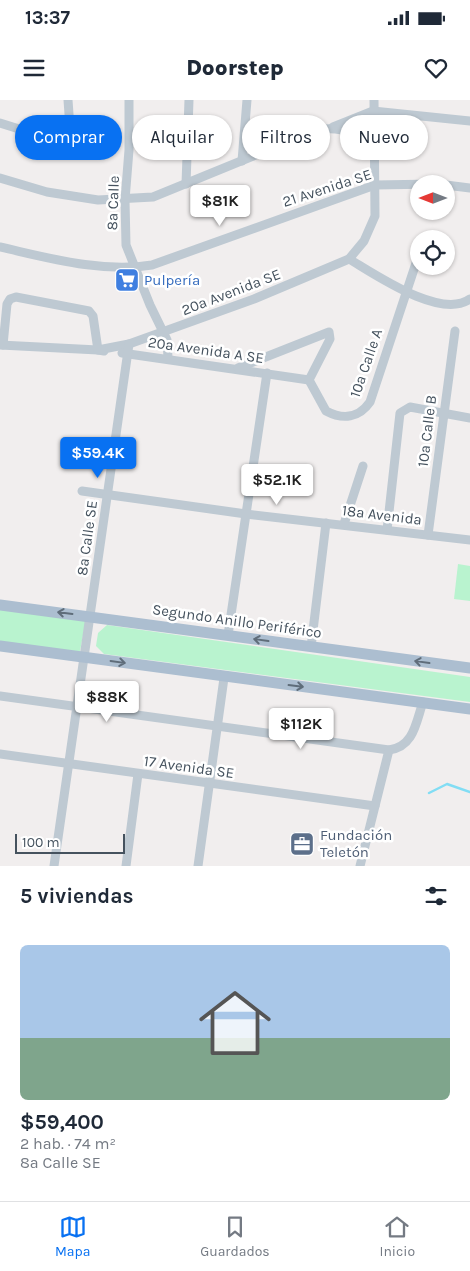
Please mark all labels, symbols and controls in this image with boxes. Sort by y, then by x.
text: 13:37 [25,7,70,29]
icon: menu [20,54,48,82]
icon: heart [422,54,450,82]
text: Doorstep [186,55,284,81]
chip: Comprar [15,115,122,160]
chip: Alquilar [132,115,232,160]
chip: Filtros [242,115,330,160]
chip: Nuevo [340,115,428,160]
street label: 21 Avenida SE [280,165,374,211]
street label: 8a Calle [103,175,123,231]
north arrow [410,175,455,220]
map controls [410,175,455,275]
pin: $81K [190,184,250,227]
text: $81K [201,191,239,210]
button: locate [410,230,455,275]
street label: 20a Avenida SE [179,265,283,319]
supermarket icon: Pulpería [114,267,140,293]
place label: Pulpería [144,271,200,289]
street label: 10a Calle A [346,326,386,400]
street label: 20a Avenida A SE [147,333,265,367]
street label: 10a Calle B [414,394,440,468]
pin: $59.4K [57,436,139,479]
text: $59.4K [71,443,125,462]
pin: $52.1K [236,464,318,506]
text: $52.1K [252,470,302,489]
street label: 8a Calle SE [73,499,101,577]
street label: 18a Avenida [341,501,423,529]
street label: Segundo Anillo Periférico [151,600,323,642]
one-way arrow [57,608,73,618]
one-way arrow [253,634,269,644]
one-way arrow [414,656,430,666]
one-way arrow [109,657,125,667]
pin: $88K [77,680,137,723]
one-way arrow [288,681,304,691]
text: $88K [86,687,128,706]
pin: $112K [266,708,336,750]
text: $112K [280,714,322,733]
street label: 17 Avenida SE [143,752,235,782]
place label: Fundación Teletón [320,826,392,861]
scale bar [15,831,125,854]
office icon: Fundación Teletón [289,831,315,857]
text: 100 m [22,834,60,851]
icon: filters [422,882,450,910]
text: 5 viviendas [20,884,134,908]
icon: home [190,978,280,1068]
text: $59,400 [20,1110,104,1134]
text: 2 hab. · 74 m² [20,1134,116,1153]
text: 8a Calle SE [20,1153,101,1172]
tab: Mapa [55,1213,90,1260]
tab: Guardados [200,1213,270,1260]
tab: Inicio [380,1213,415,1260]

